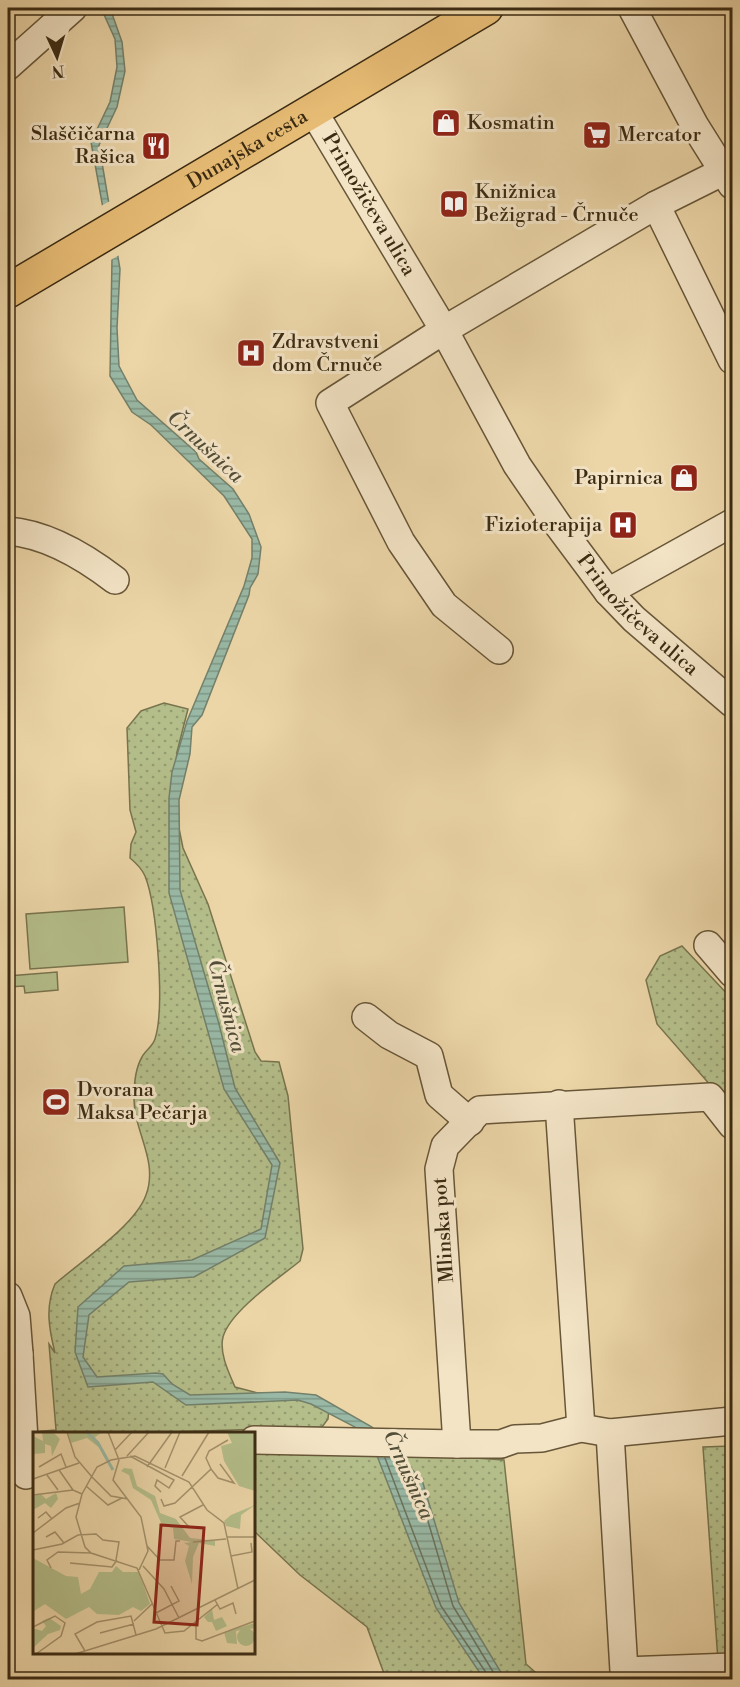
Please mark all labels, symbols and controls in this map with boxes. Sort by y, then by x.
north arrow [27,27,87,87]
text: N [51,61,65,81]
street label: Dunajska cesta [182,103,313,195]
shop icon: Kosmatin [430,107,462,139]
place label: Kosmatin [467,111,555,136]
supermarket icon: Mercator [581,119,613,151]
place label: Slaščičarna Rašica [31,122,136,170]
place label: Mercator [618,123,701,148]
street label: Primožičeva ulica [316,128,422,281]
restaurant icon: Slaščičarna Rašica [140,130,172,162]
place label: Knižnica Bežigrad - Črnuče [474,180,639,228]
library icon: Knižnica Bežigrad - Črnuče [438,188,470,220]
place label: Zdravstveni dom Črnuče [272,330,382,378]
hospital icon: Zdravstveni dom Črnuče [235,337,267,369]
water label: Črnušnica [161,403,251,489]
shop icon: Papirnica [668,462,700,494]
place label: Papirnica [574,466,664,491]
hospital icon: Fizioterapija [607,509,639,541]
place label: Fizioterapija [485,513,603,538]
street label: Primožičeva ulica [571,549,704,682]
water label: Črnušnica [201,956,254,1056]
place label: Dvorana Maksa Pečarja [77,1078,208,1126]
sports icon: Dvorana Maksa Pečarja [40,1086,72,1118]
street label: Mlinska pot [428,1176,460,1284]
water label: Črnušnica [377,1425,442,1524]
inset map [33,1432,255,1654]

